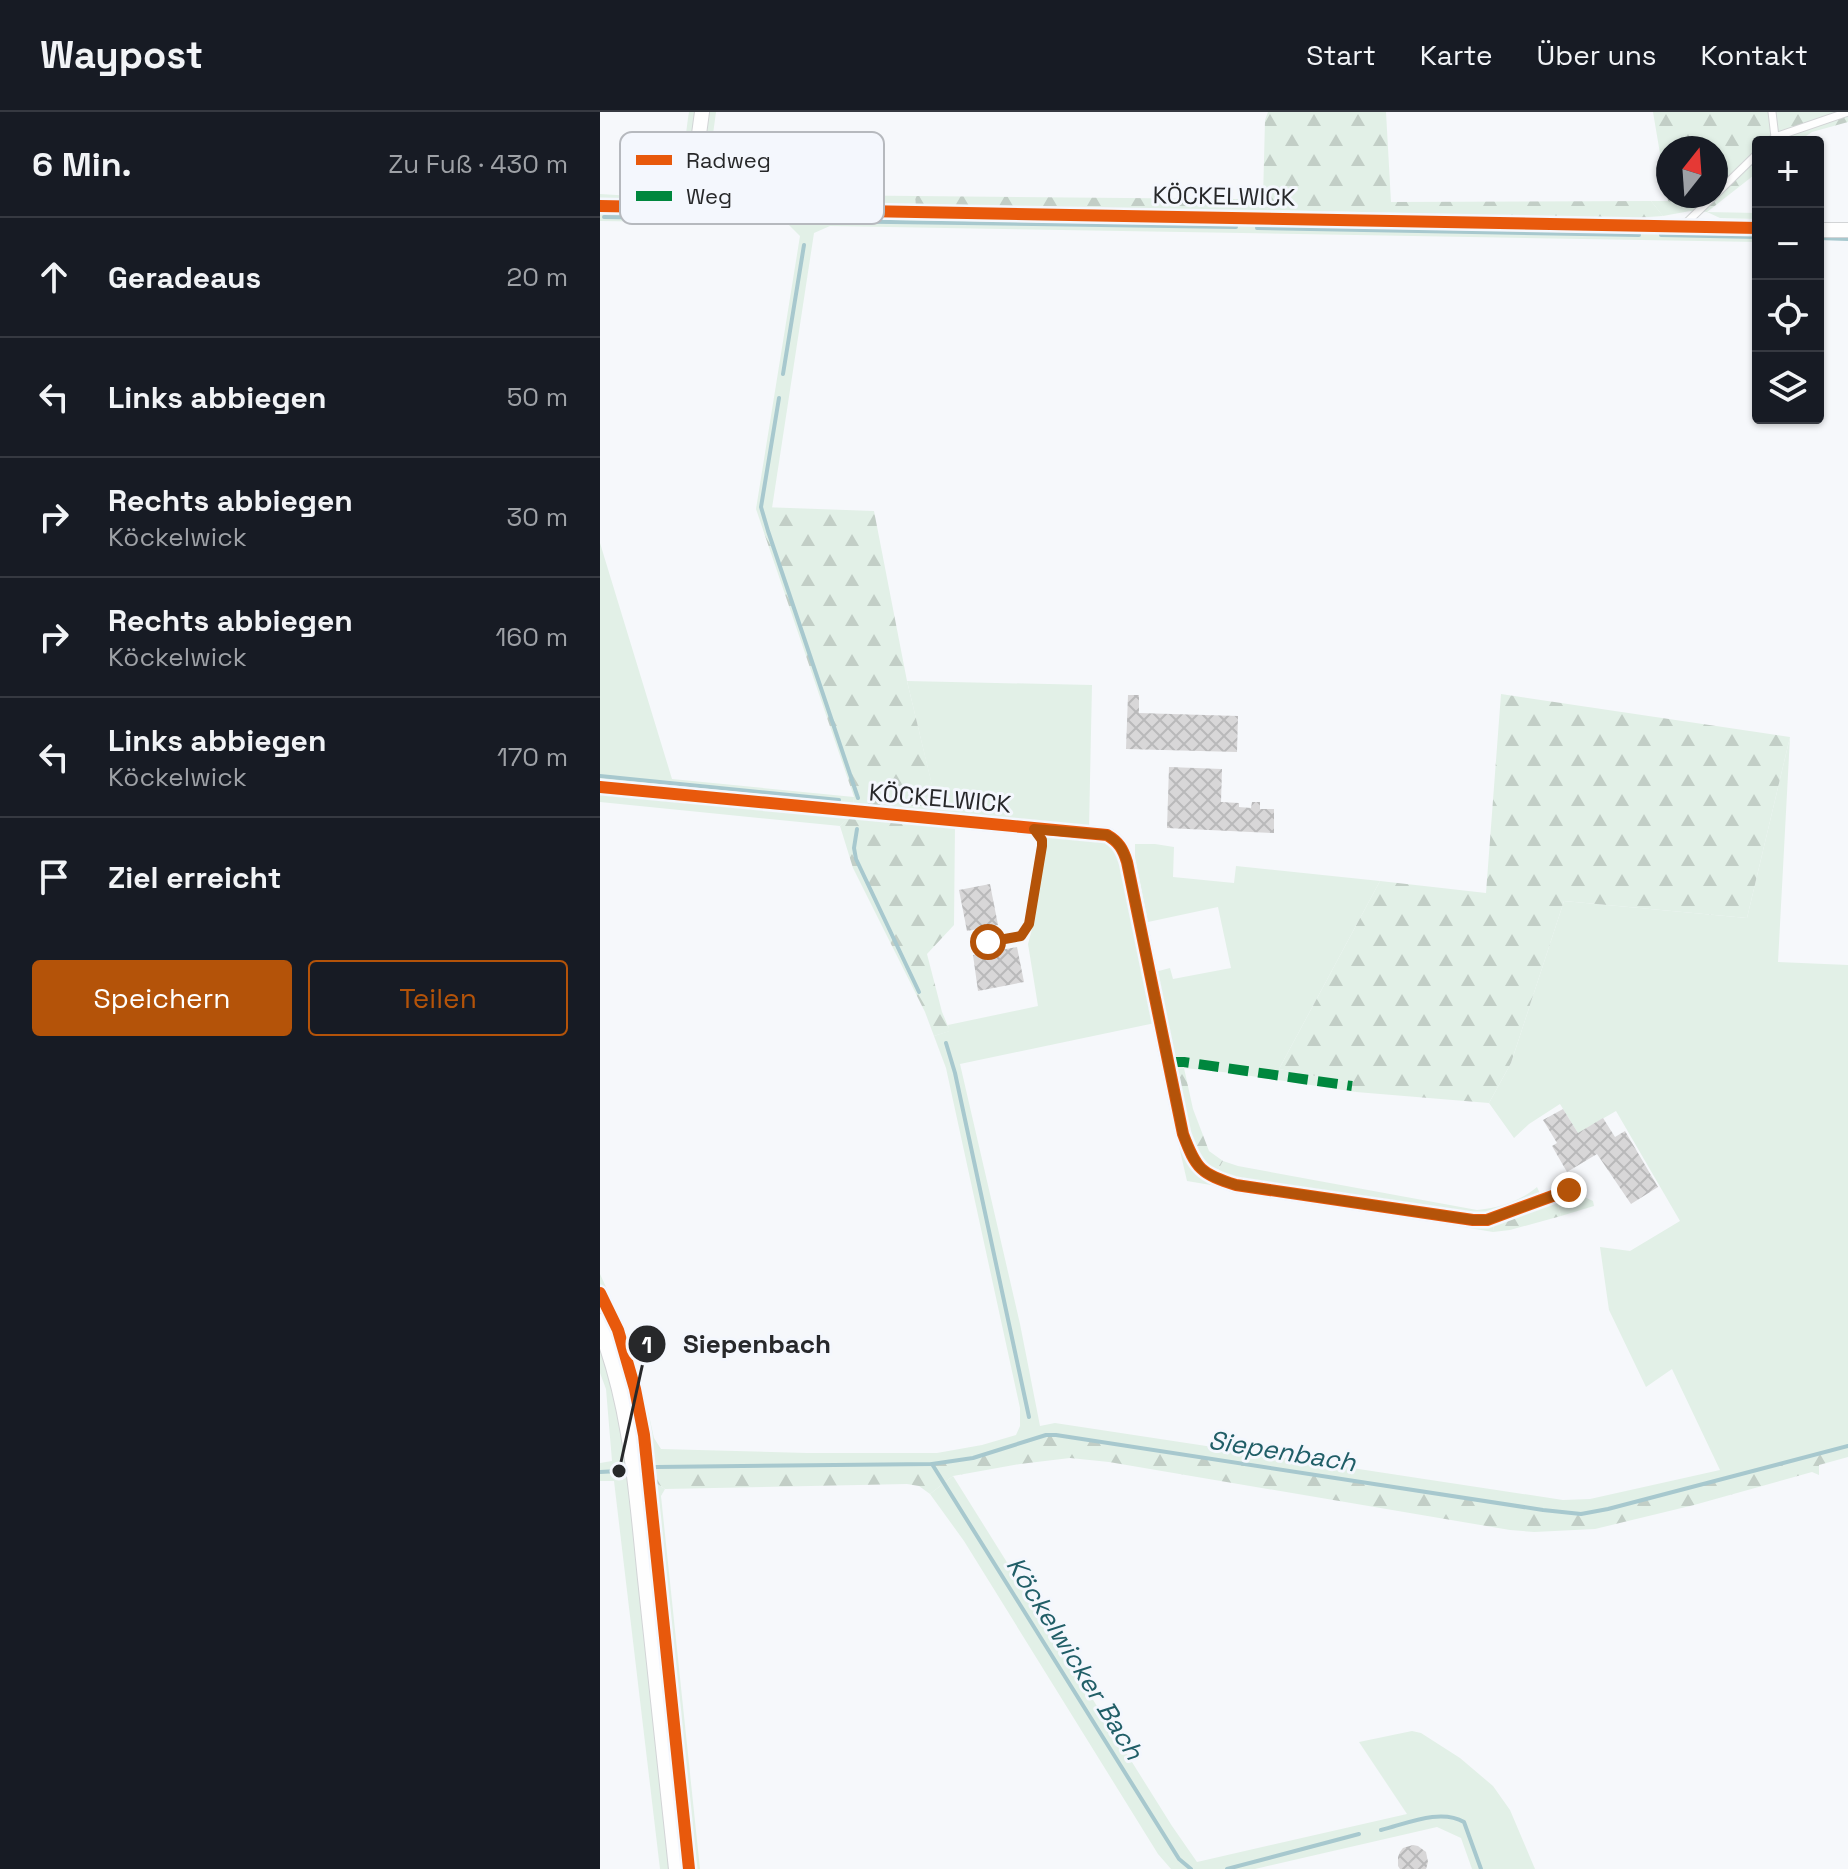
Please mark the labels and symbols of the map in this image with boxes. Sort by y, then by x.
legend [620,132,884,224]
north arrow [1656,136,1728,208]
text: Radweg [686,146,771,174]
street label: KÖCKELWICK [1152,179,1296,213]
text: Weg [686,182,732,210]
street label: KÖCKELWICK [868,776,1013,820]
route start [970,924,1006,960]
route end [1551,1172,1587,1208]
callout: Siepenbach [627,1319,847,1369]
text: Siepenbach [683,1327,831,1361]
text: 1 [642,1329,652,1360]
water label: Siepenbach [1206,1423,1359,1480]
water label: Köckelwicker Bach [999,1550,1152,1767]

